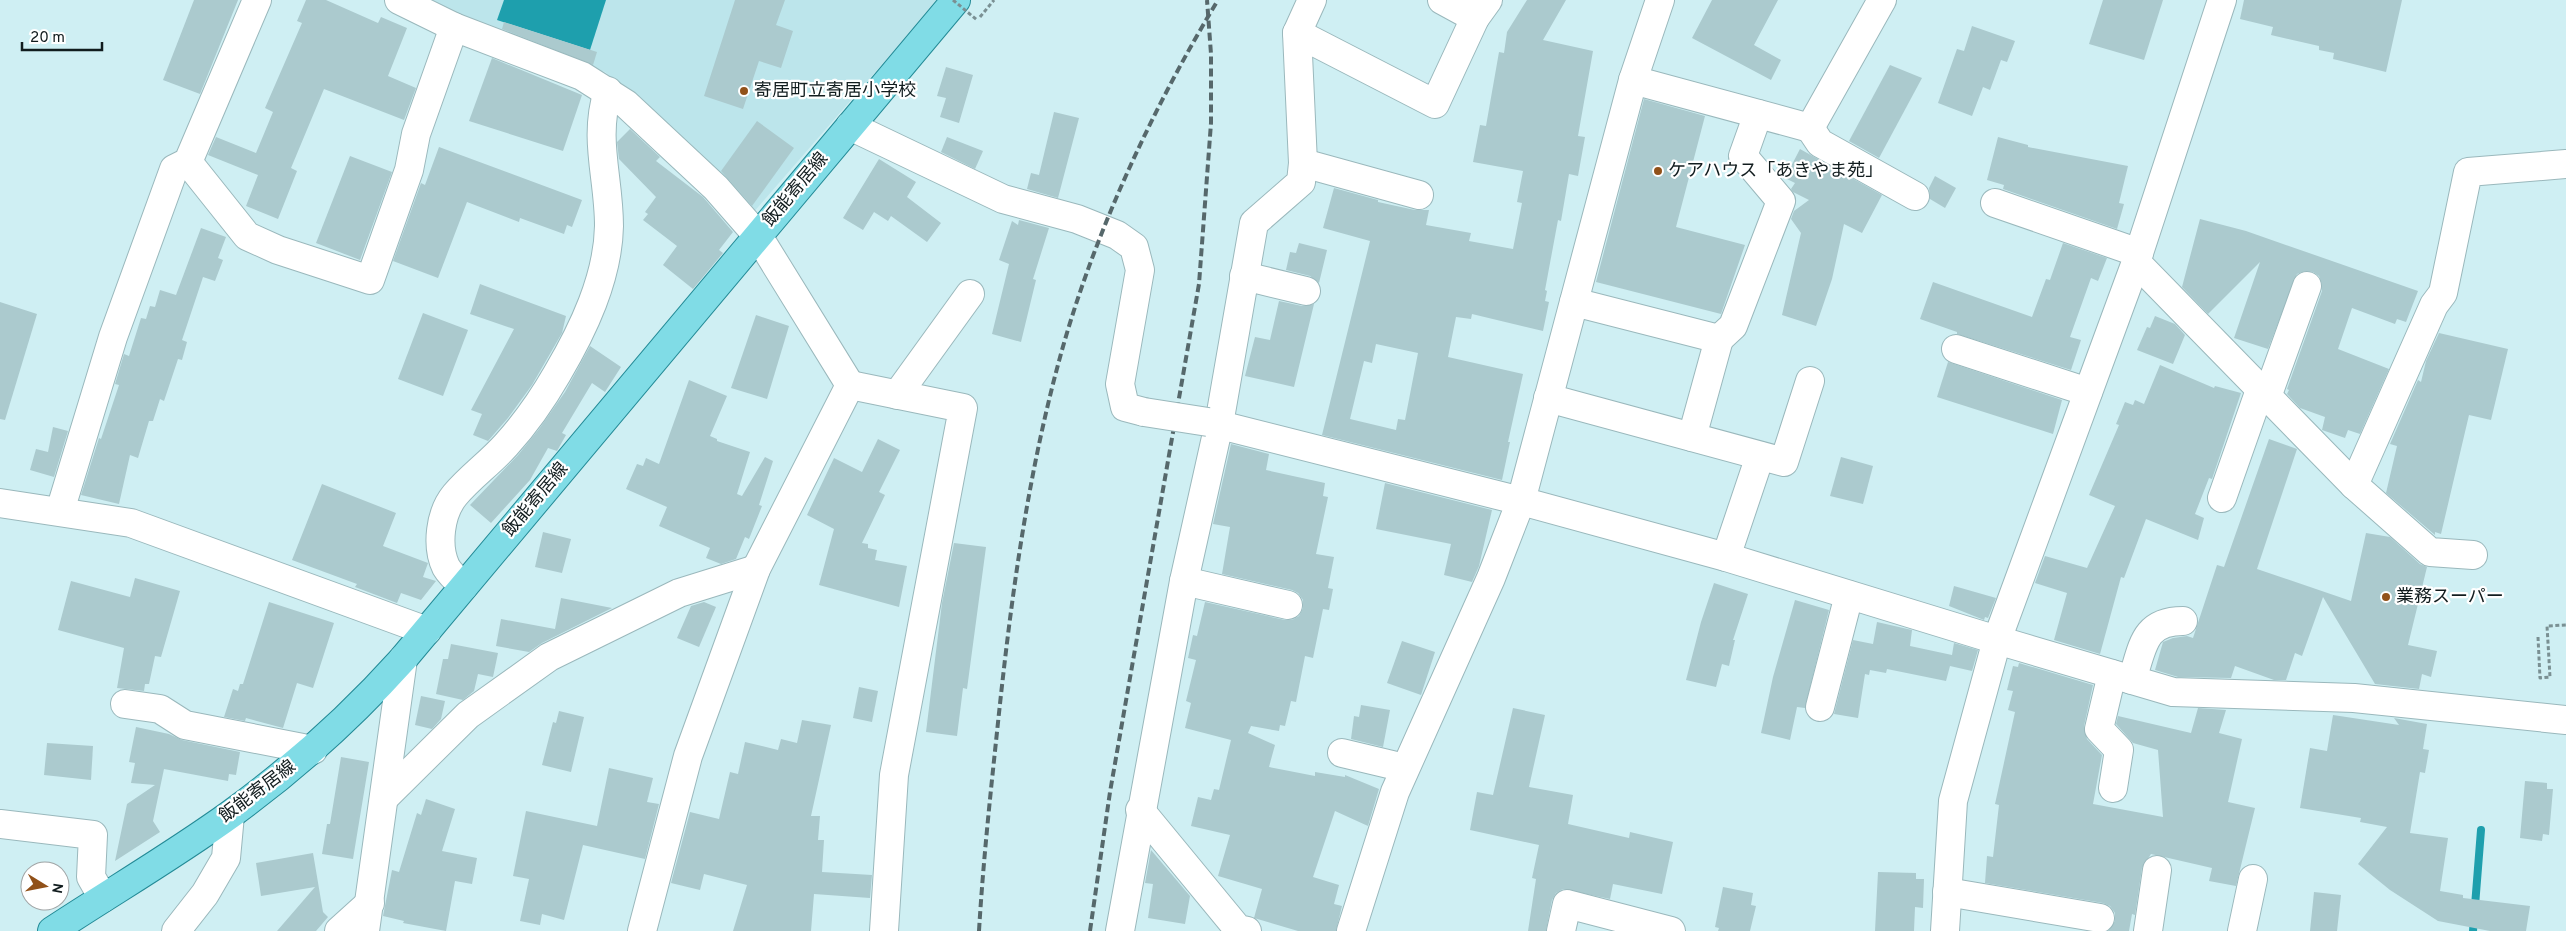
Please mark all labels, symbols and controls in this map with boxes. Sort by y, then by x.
scale bar [22,20,102,52]
text: 20 m [30,29,65,48]
place label: 寄居町立寄居小学校 [754,80,916,103]
marker: 寄居町立寄居小学校 [738,85,750,97]
street label: 飯能寄居線 [758,148,834,232]
place label: ケアハウス「あきやま苑」 [1668,160,1883,183]
marker: ケアハウス「あきやま苑」 [1652,165,1664,177]
street label: 飯能寄居線 [498,458,574,542]
place label: 業務スーパー [2396,586,2504,609]
marker: 業務スーパー [2380,591,2392,603]
street label: 飯能寄居線 [215,756,301,828]
north arrow [20,861,70,911]
text: N [47,882,66,894]

